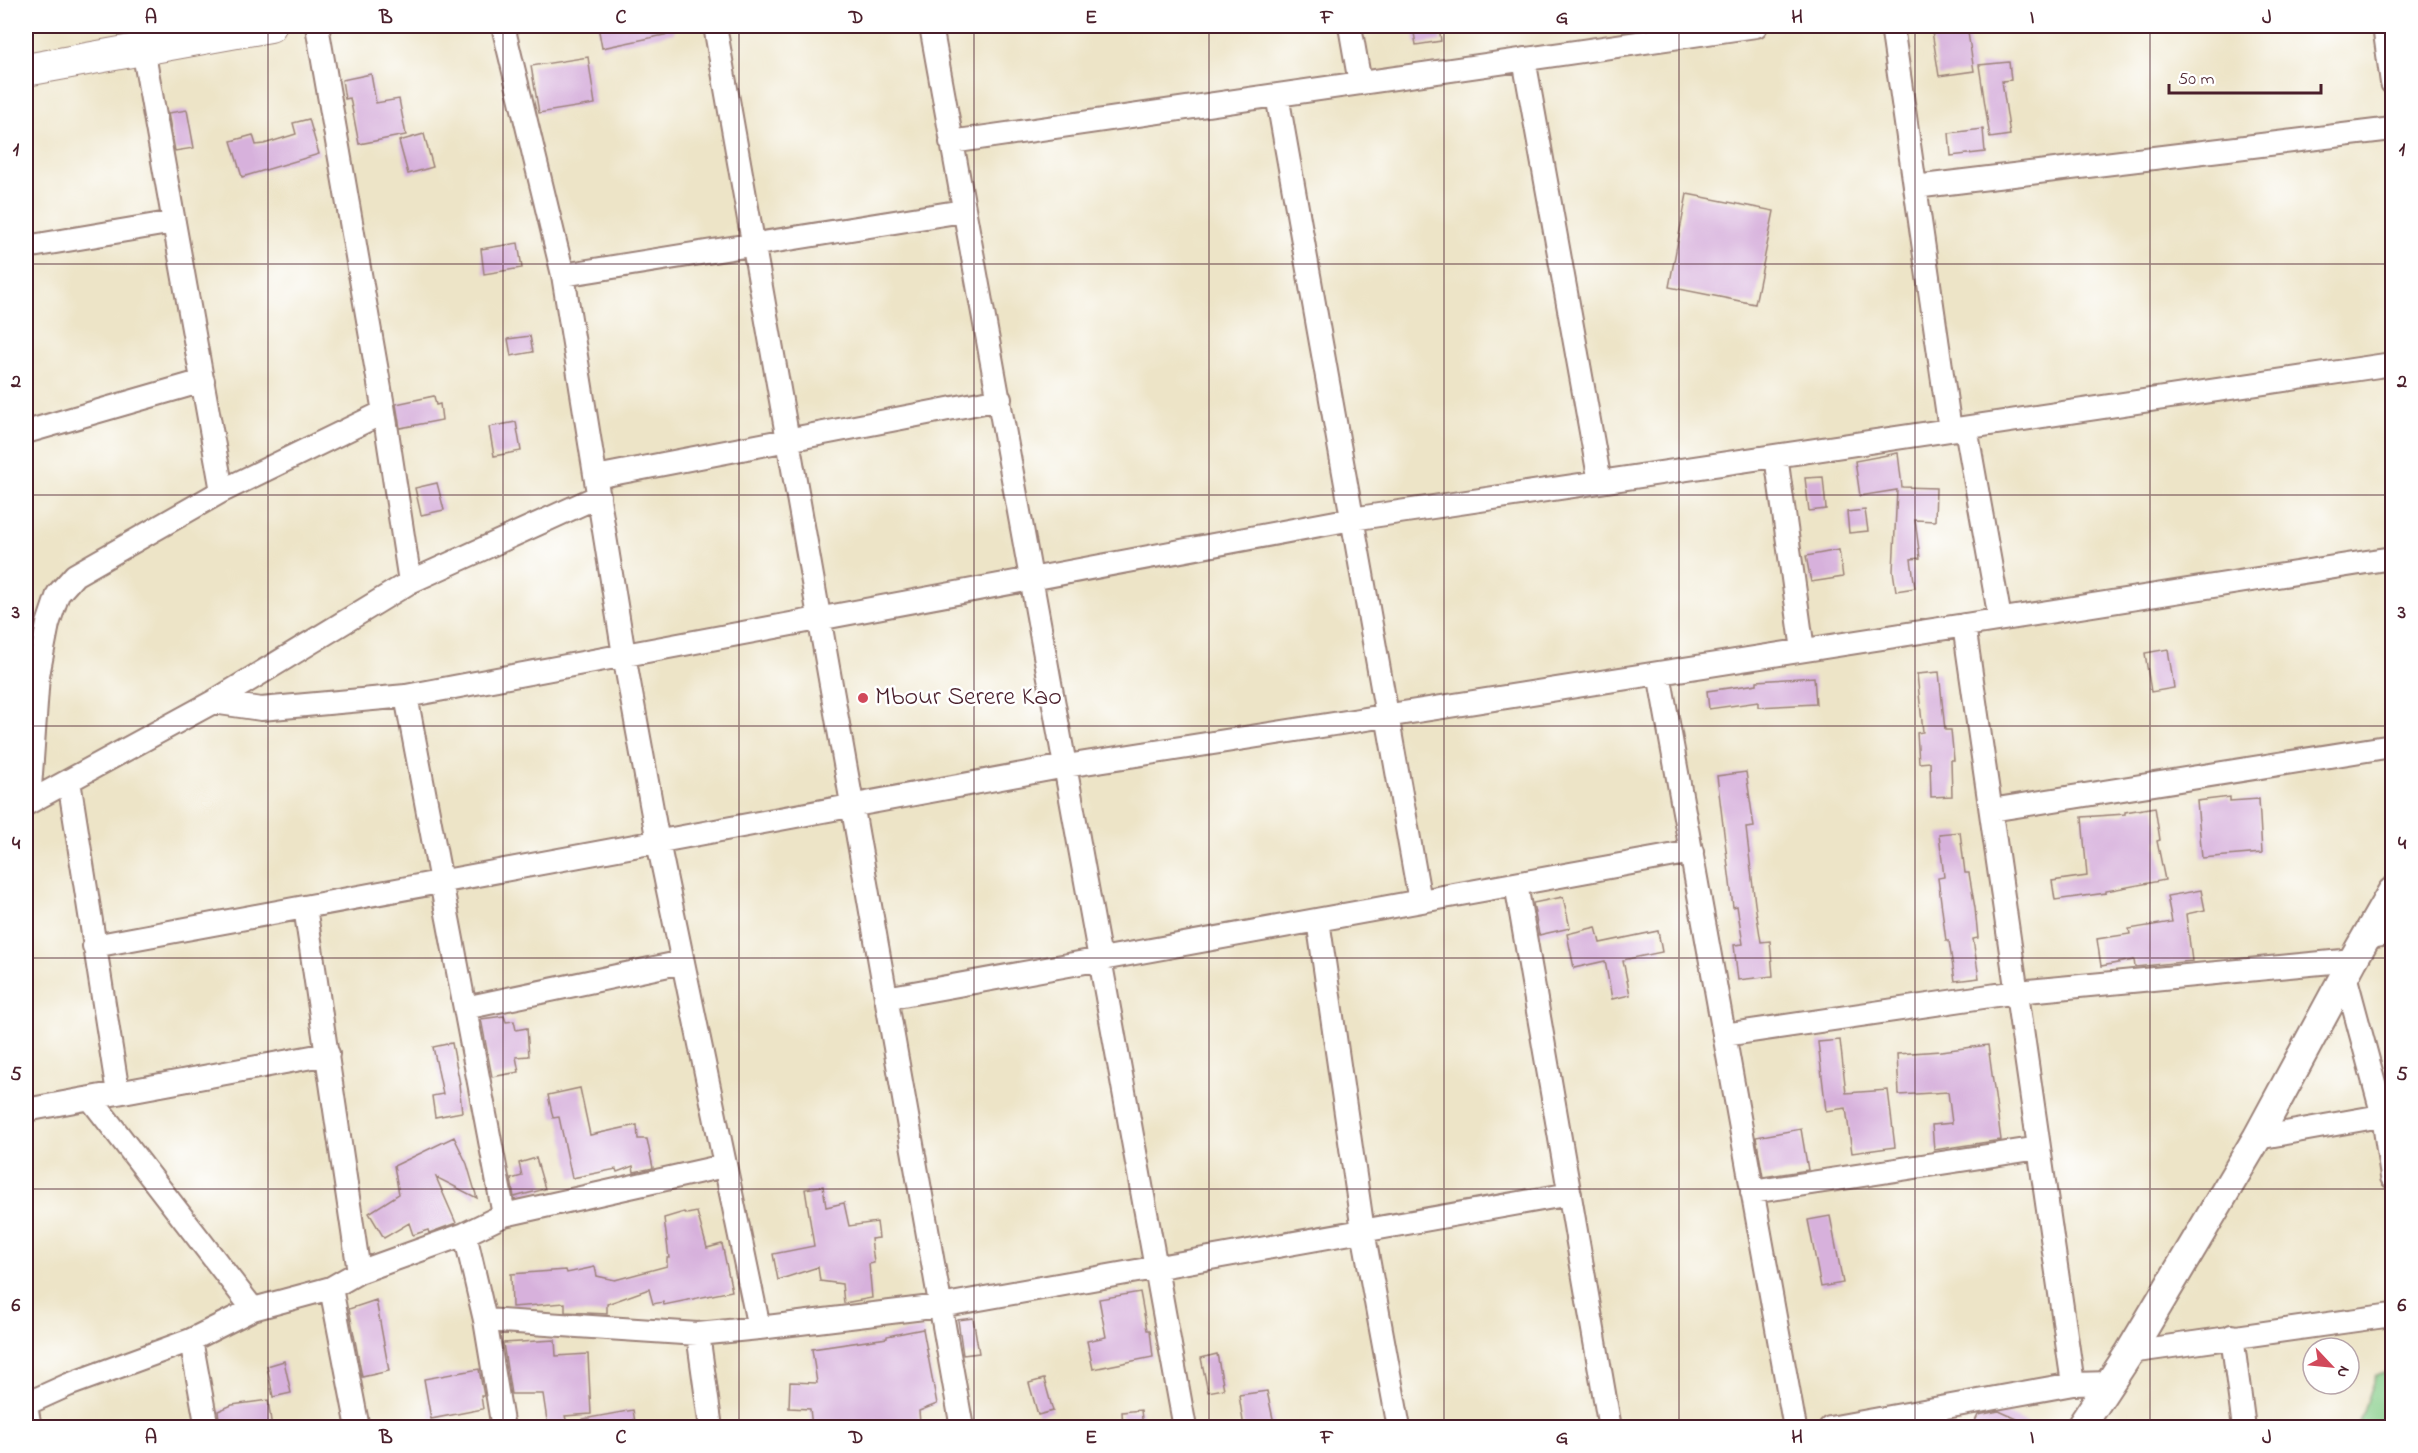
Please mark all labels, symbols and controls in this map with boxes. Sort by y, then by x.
text: A [145,4,157,33]
text: B [378,4,393,33]
text: C [616,4,627,33]
text: D [848,4,863,33]
text: E [1085,4,1097,33]
text: F [1320,4,1334,33]
text: G [1556,4,1569,33]
text: H [1791,4,1803,33]
text: I [2030,4,2035,33]
text: J [2262,4,2272,33]
scale bar [2169,57,2320,95]
text: 50 m [2178,67,2215,93]
text: 1 [13,136,20,165]
text: 1 [2399,136,2406,165]
text: 2 [10,368,21,397]
text: 2 [2396,368,2407,397]
text: 3 [11,599,20,628]
text: 3 [2397,599,2406,628]
place label: Mbour Serere Kao [875,679,1062,717]
marker: Mbour Serere Kao [856,691,870,705]
text: 4 [12,830,21,859]
text: 4 [2398,830,2407,859]
text: 5 [10,1061,22,1090]
text: 5 [2396,1061,2408,1090]
text: 6 [12,1292,21,1321]
text: 6 [2398,1292,2407,1321]
north arrow [2301,1336,2361,1396]
text: N [2329,1362,2356,1382]
text: A [145,1424,157,1453]
text: B [378,1424,393,1453]
text: C [616,1424,627,1453]
text: D [848,1424,863,1453]
text: E [1085,1424,1097,1453]
text: F [1320,1424,1334,1453]
text: G [1556,1424,1569,1453]
text: H [1791,1424,1803,1453]
text: I [2030,1424,2035,1453]
text: J [2262,1424,2272,1453]

